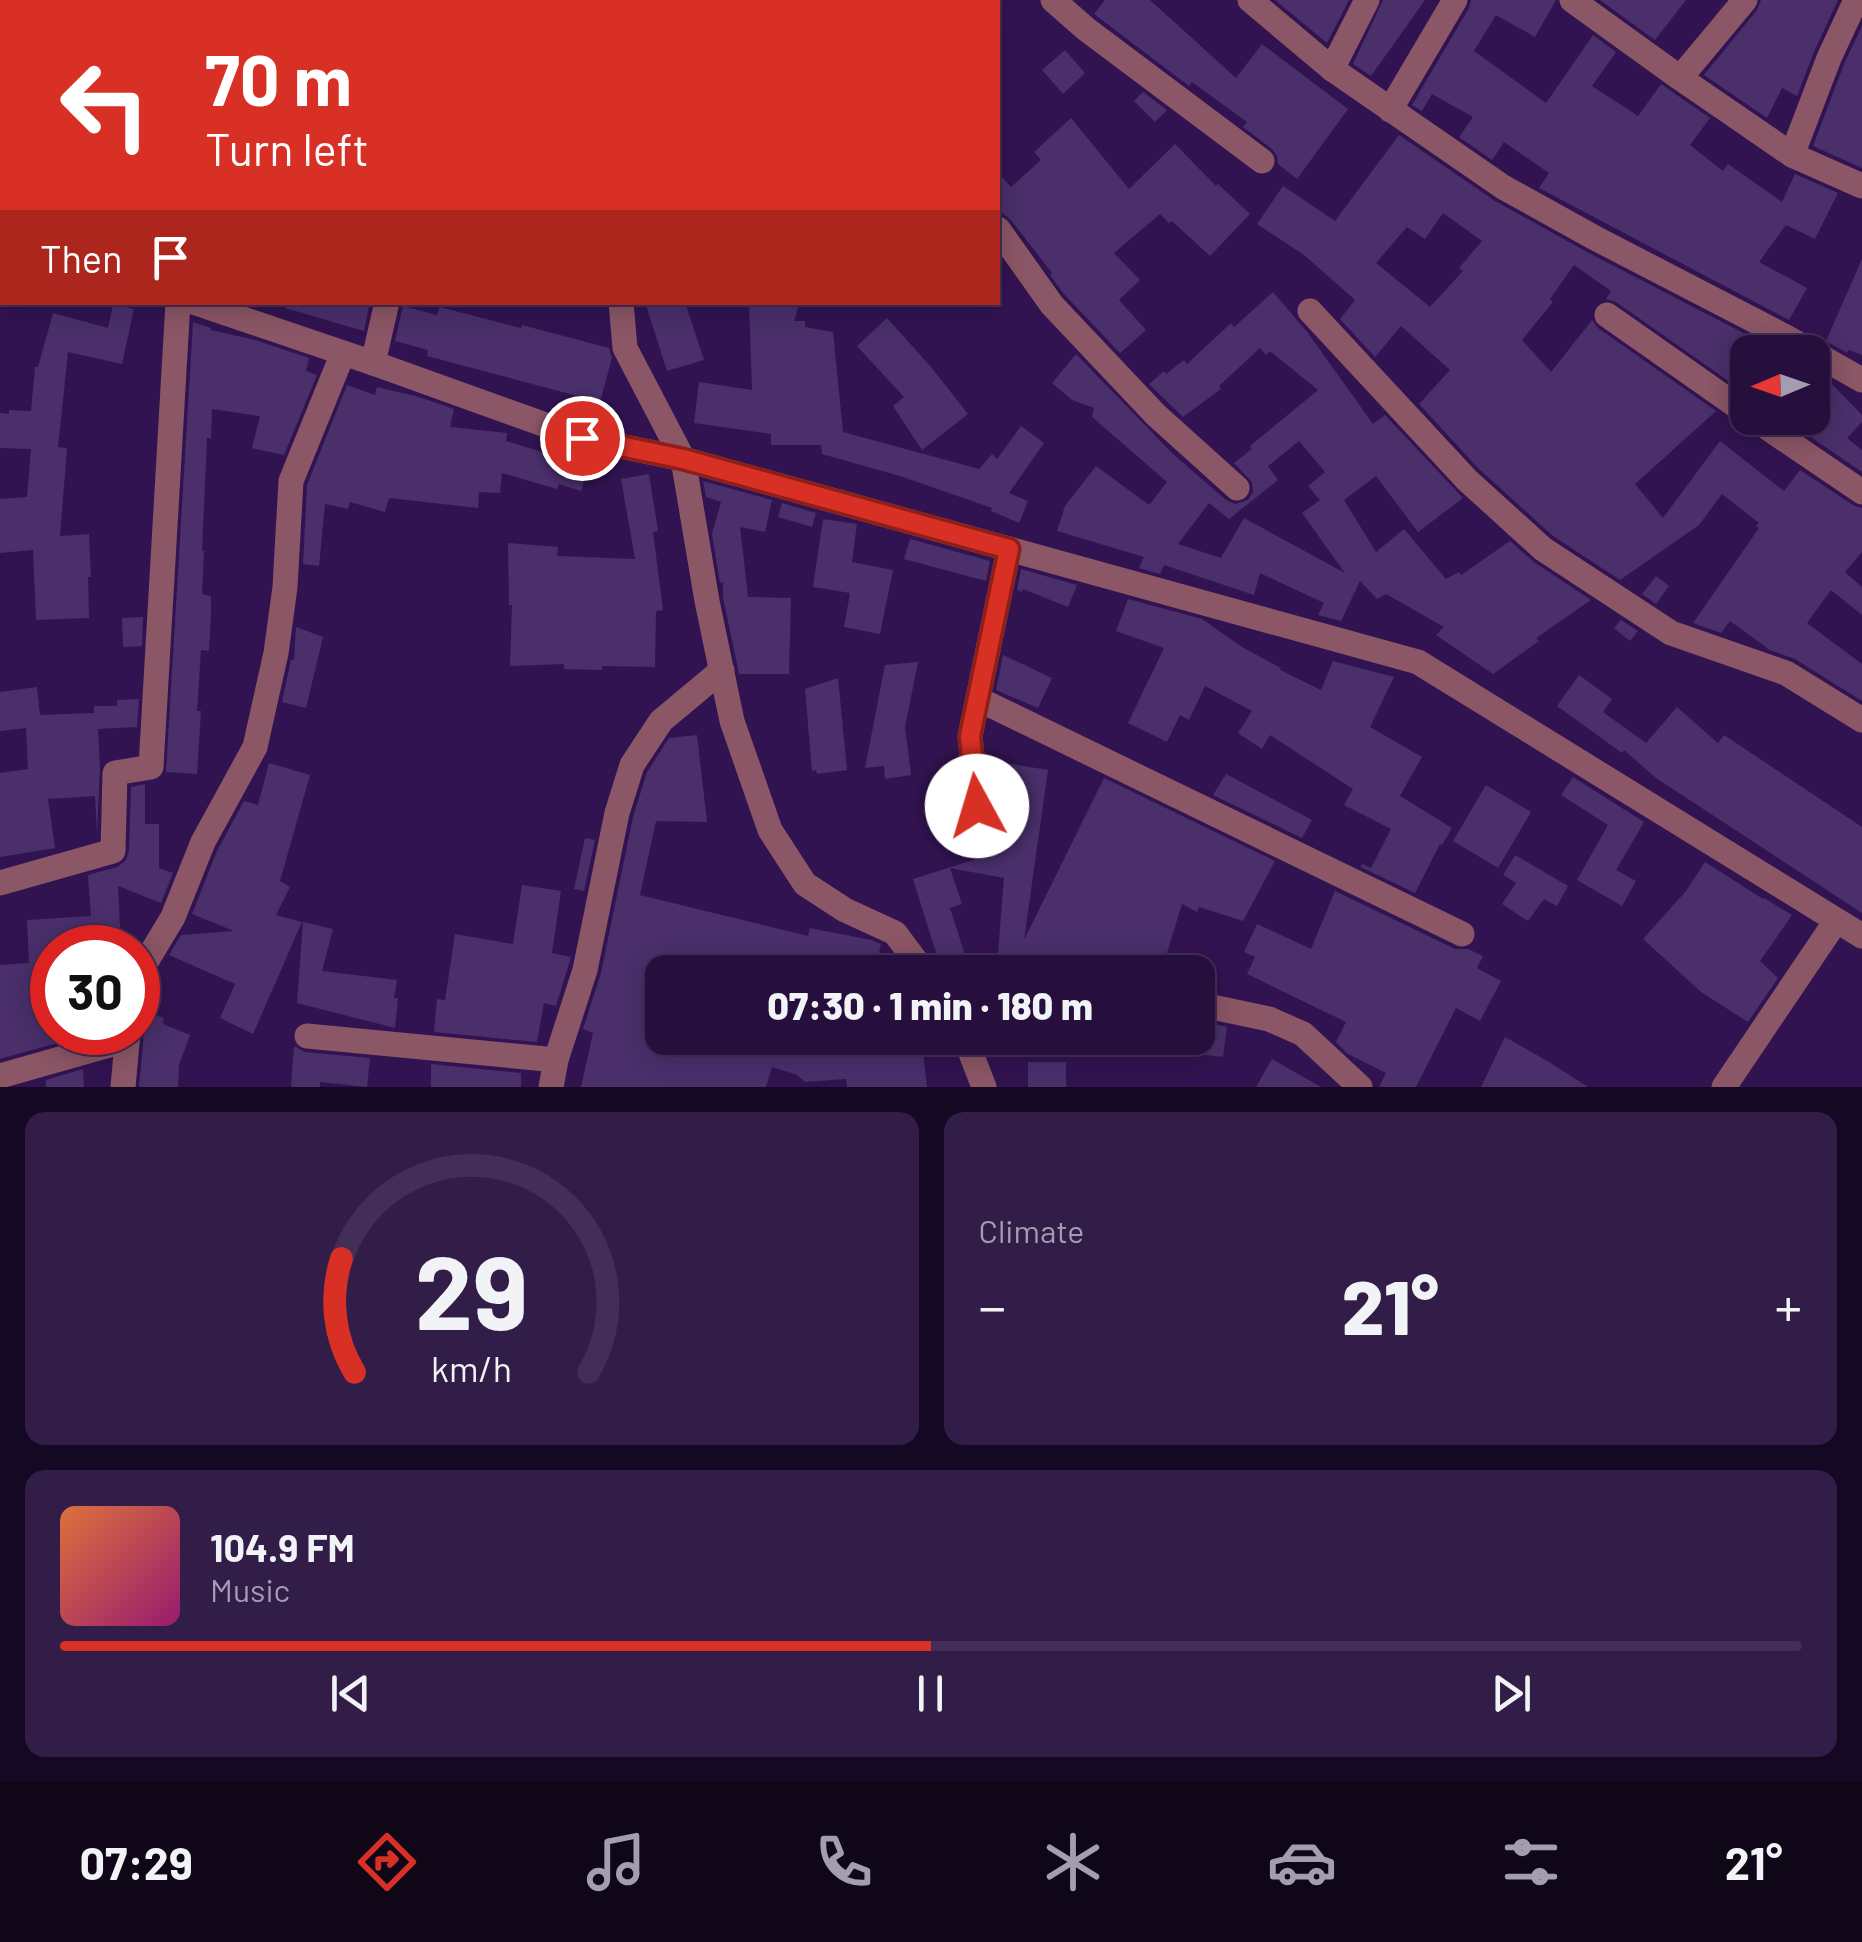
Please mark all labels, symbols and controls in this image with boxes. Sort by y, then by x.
text: 70 m [205,36,352,120]
icon: left [40,40,170,170]
text: Turn left [205,121,369,175]
icon: arrive [143,230,198,285]
text: Then [40,235,123,281]
north arrow [1730,335,1830,435]
map controls [1730,335,1830,435]
pin [540,396,625,481]
icon: arrive [555,411,610,466]
position arrow [925,754,1029,858]
speed limit sign: 30 [30,925,160,1055]
text: 07:30 · 1 min · 180 m [767,982,1093,1028]
text: Climate [979,1211,1084,1249]
text: 29 [415,1226,528,1351]
text: 21° [1342,1260,1439,1350]
text: − [979,1272,1006,1338]
text: + [1774,1272,1802,1338]
text: km/h [431,1346,512,1389]
text: 104.9 FM [210,1524,355,1570]
text: Music [210,1570,290,1608]
icon: previous [323,1666,378,1721]
icon: pause [903,1666,958,1721]
icon: next [1484,1666,1539,1721]
icon: directions [352,1827,422,1897]
icon: music [581,1827,651,1897]
icon: phone [809,1827,879,1897]
icon: climate [1038,1827,1108,1897]
icon: car [1267,1827,1337,1897]
icon: filters [1496,1827,1566,1897]
text: 07:29 [79,1835,193,1889]
text: 21° [1725,1835,1783,1889]

